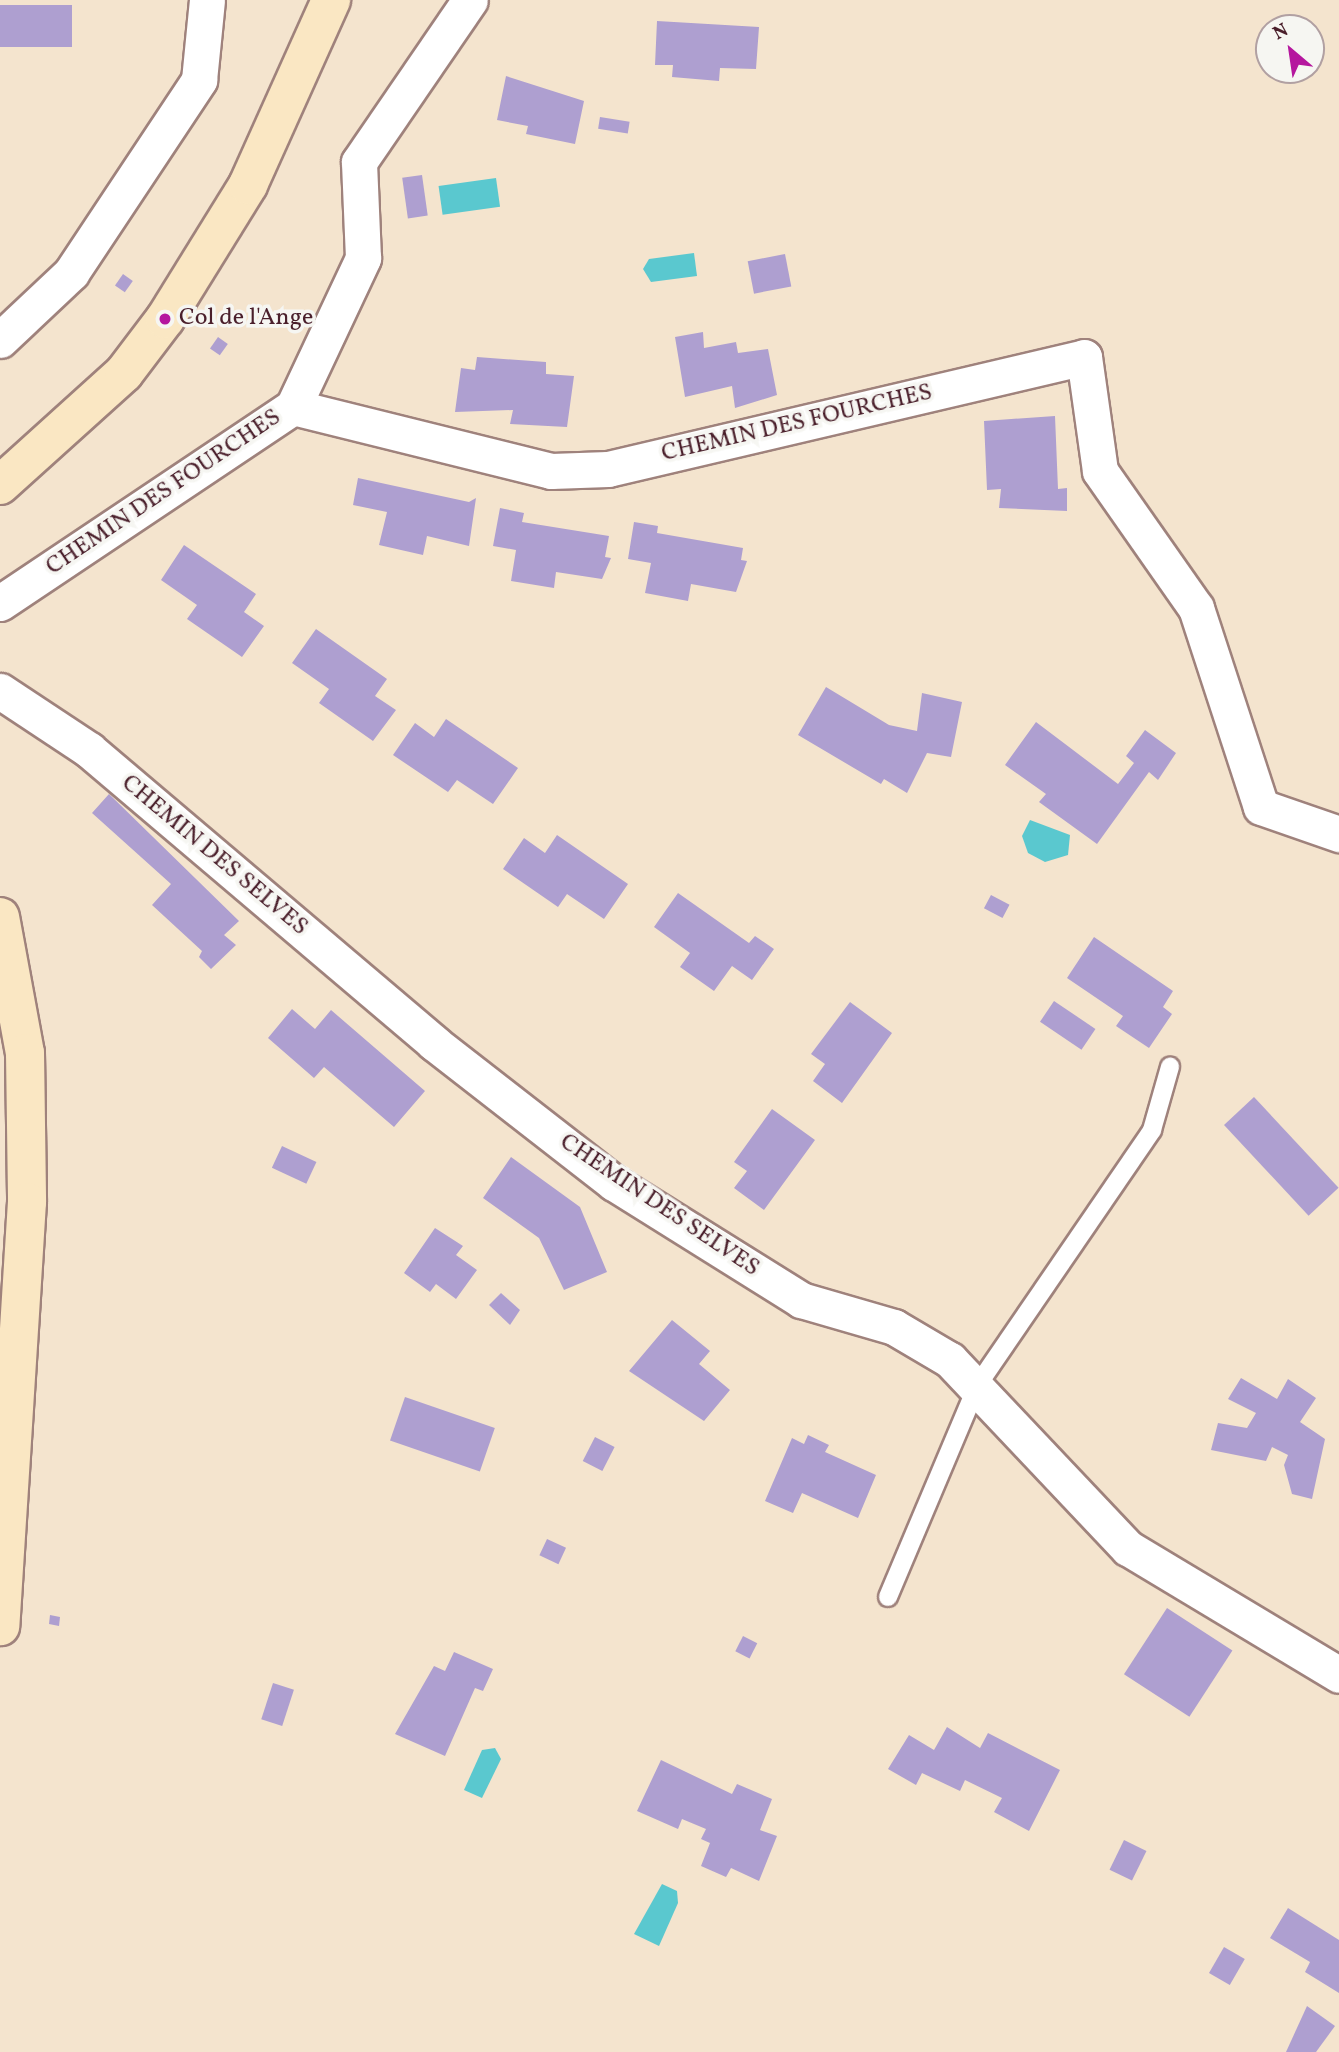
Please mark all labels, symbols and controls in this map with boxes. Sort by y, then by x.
north arrow [1255,14,1325,84]
text: N [1268,18,1293,47]
place label: Col de l'Ange [179,305,313,333]
marker: Col de l'Ange [157,311,173,327]
street label: CHEMIN DES FOURCHES [659,379,935,469]
street label: CHEMIN DES FOURCHES [41,404,287,582]
street label: CHEMIN DES SELVES [115,770,313,942]
street label: CHEMIN DES SELVES [554,1128,764,1284]

